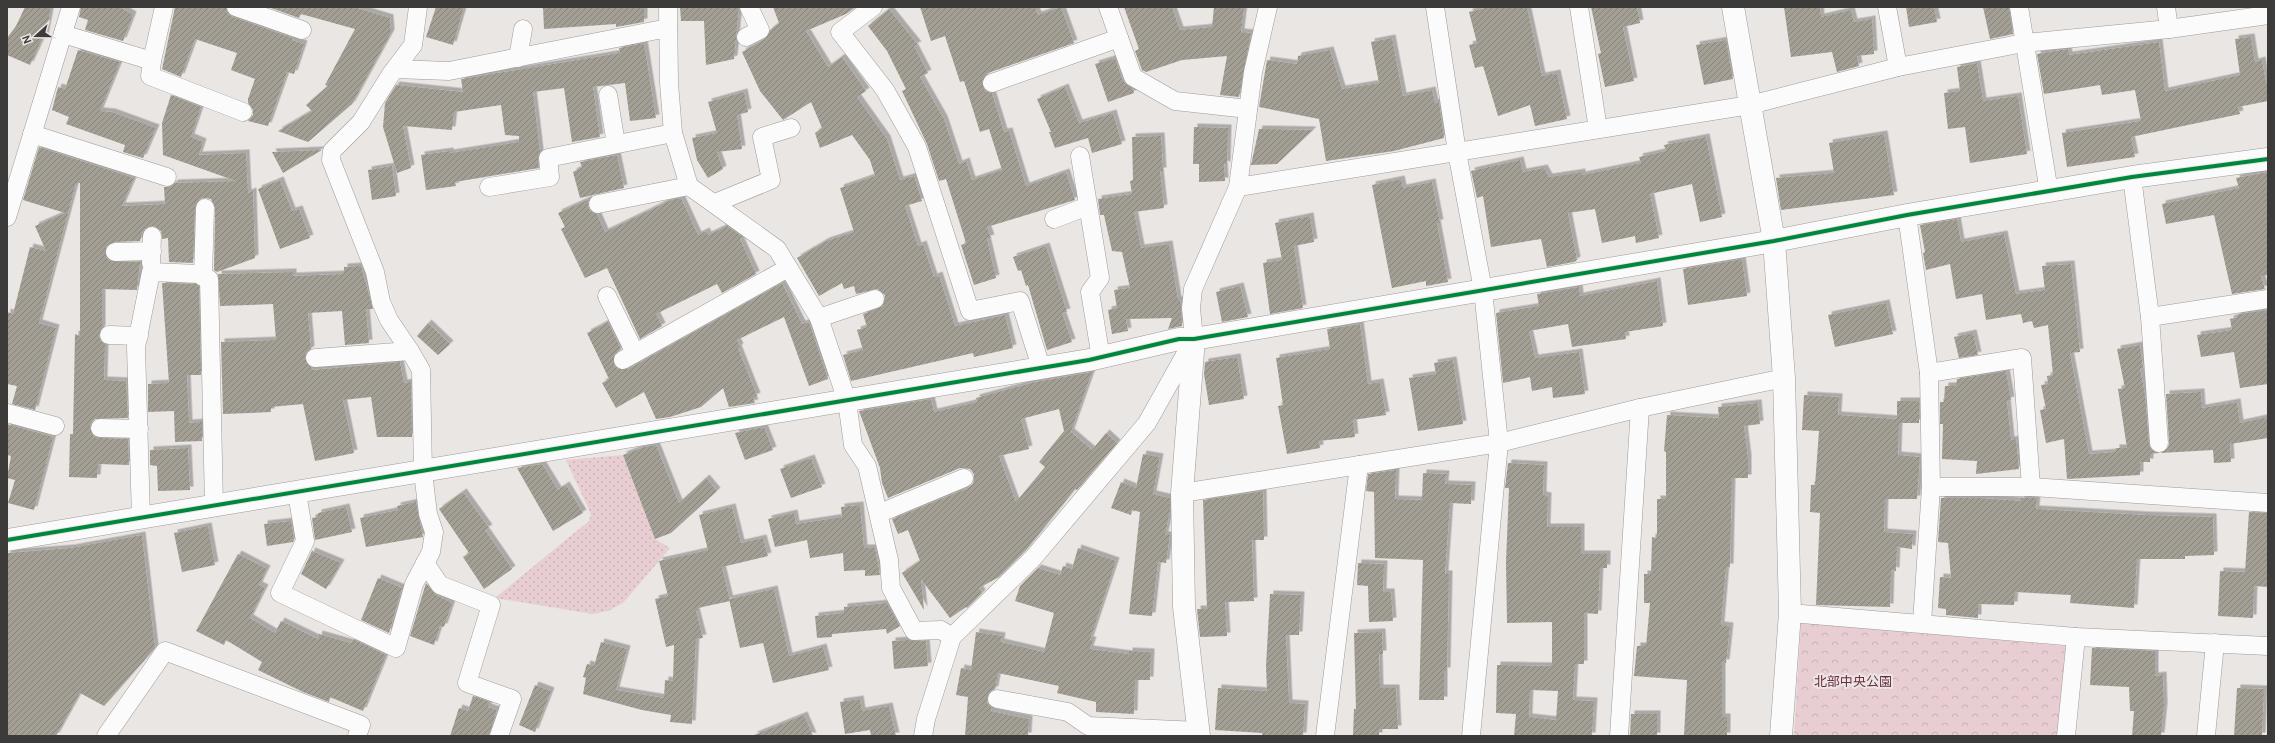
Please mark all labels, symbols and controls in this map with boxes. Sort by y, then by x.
north arrow [16,16,56,56]
text: N [19,33,35,46]
park label: 北部中央公園 [1814,673,1892,689]

